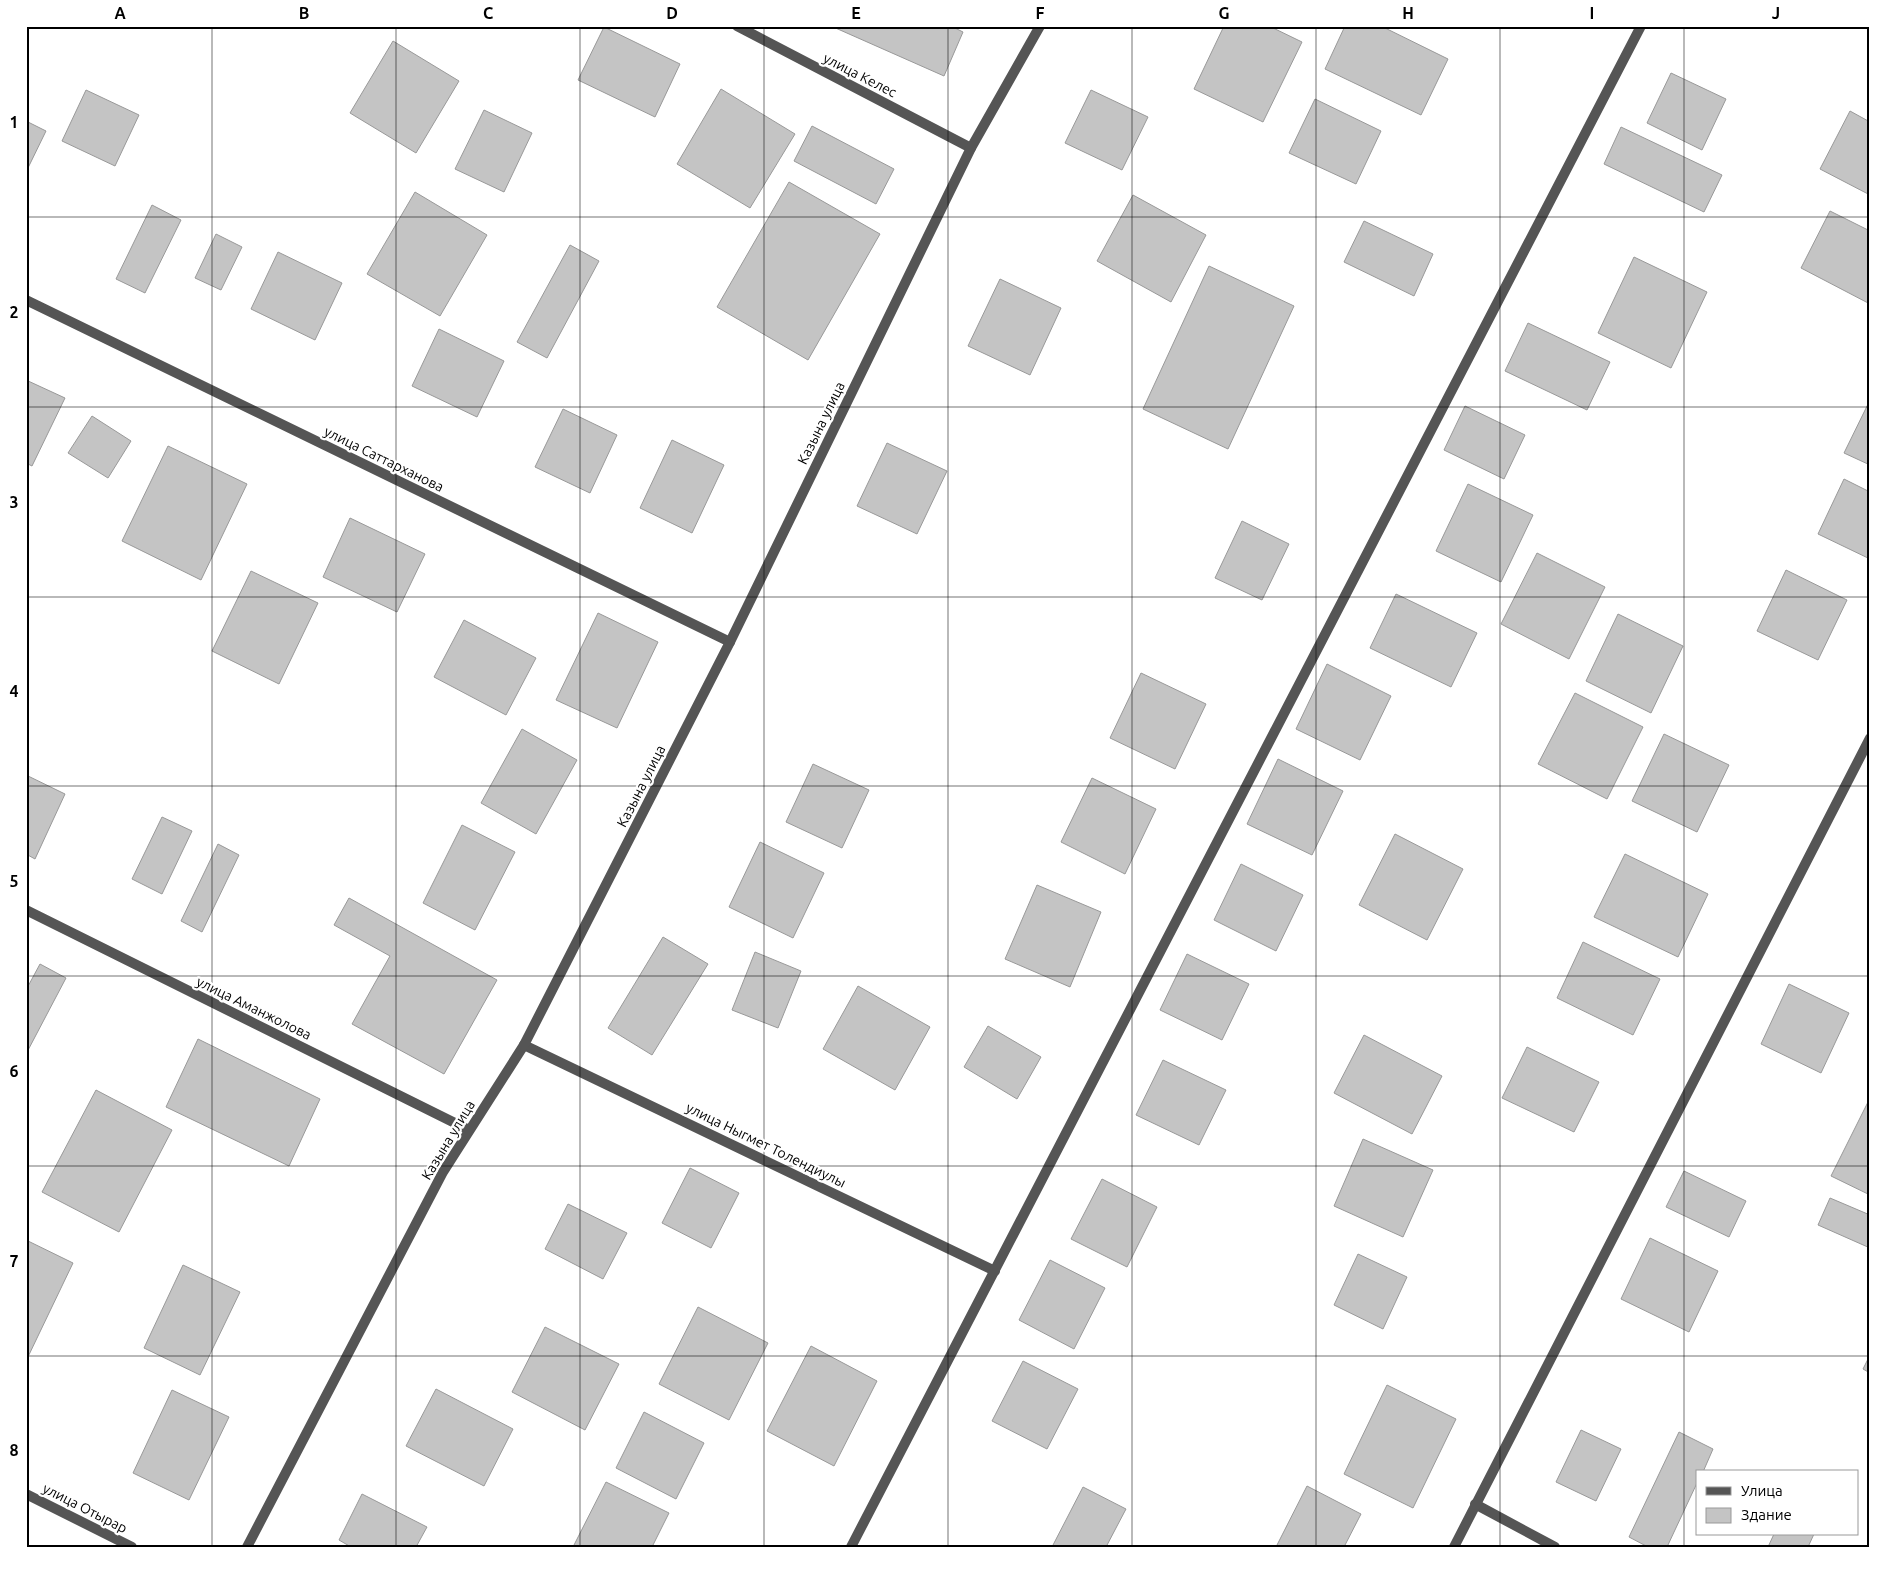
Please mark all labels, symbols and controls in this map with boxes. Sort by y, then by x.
text: A [114,4,126,22]
text: B [299,4,309,22]
text: C [483,4,493,22]
text: D [666,4,678,22]
text: E [851,4,861,22]
text: F [1036,4,1045,22]
text: G [1218,4,1230,22]
text: H [1402,4,1414,22]
text: I [1590,4,1594,22]
text: J [1772,4,1780,22]
street label: улица Келес [821,50,900,101]
text: 1 [9,113,19,131]
text: 2 [9,303,19,321]
street label: Казына улица [794,379,848,467]
street label: улица Саттарханова [322,423,446,495]
text: 3 [9,493,19,511]
text: 4 [9,682,19,700]
street label: Казына улица [614,742,668,830]
text: 5 [9,872,19,890]
street label: улица Аманжолова [194,973,314,1043]
text: 6 [9,1062,19,1080]
street label: Казына улица [418,1097,478,1183]
street label: улица Ныгмет Толендиулы [684,1099,848,1191]
text: 7 [9,1252,19,1270]
text: 8 [9,1441,19,1459]
legend [1696,1470,1858,1536]
street label: улица Отырар [40,1480,130,1536]
text: Улица [1741,1482,1783,1499]
text: Здание [1741,1506,1792,1523]

